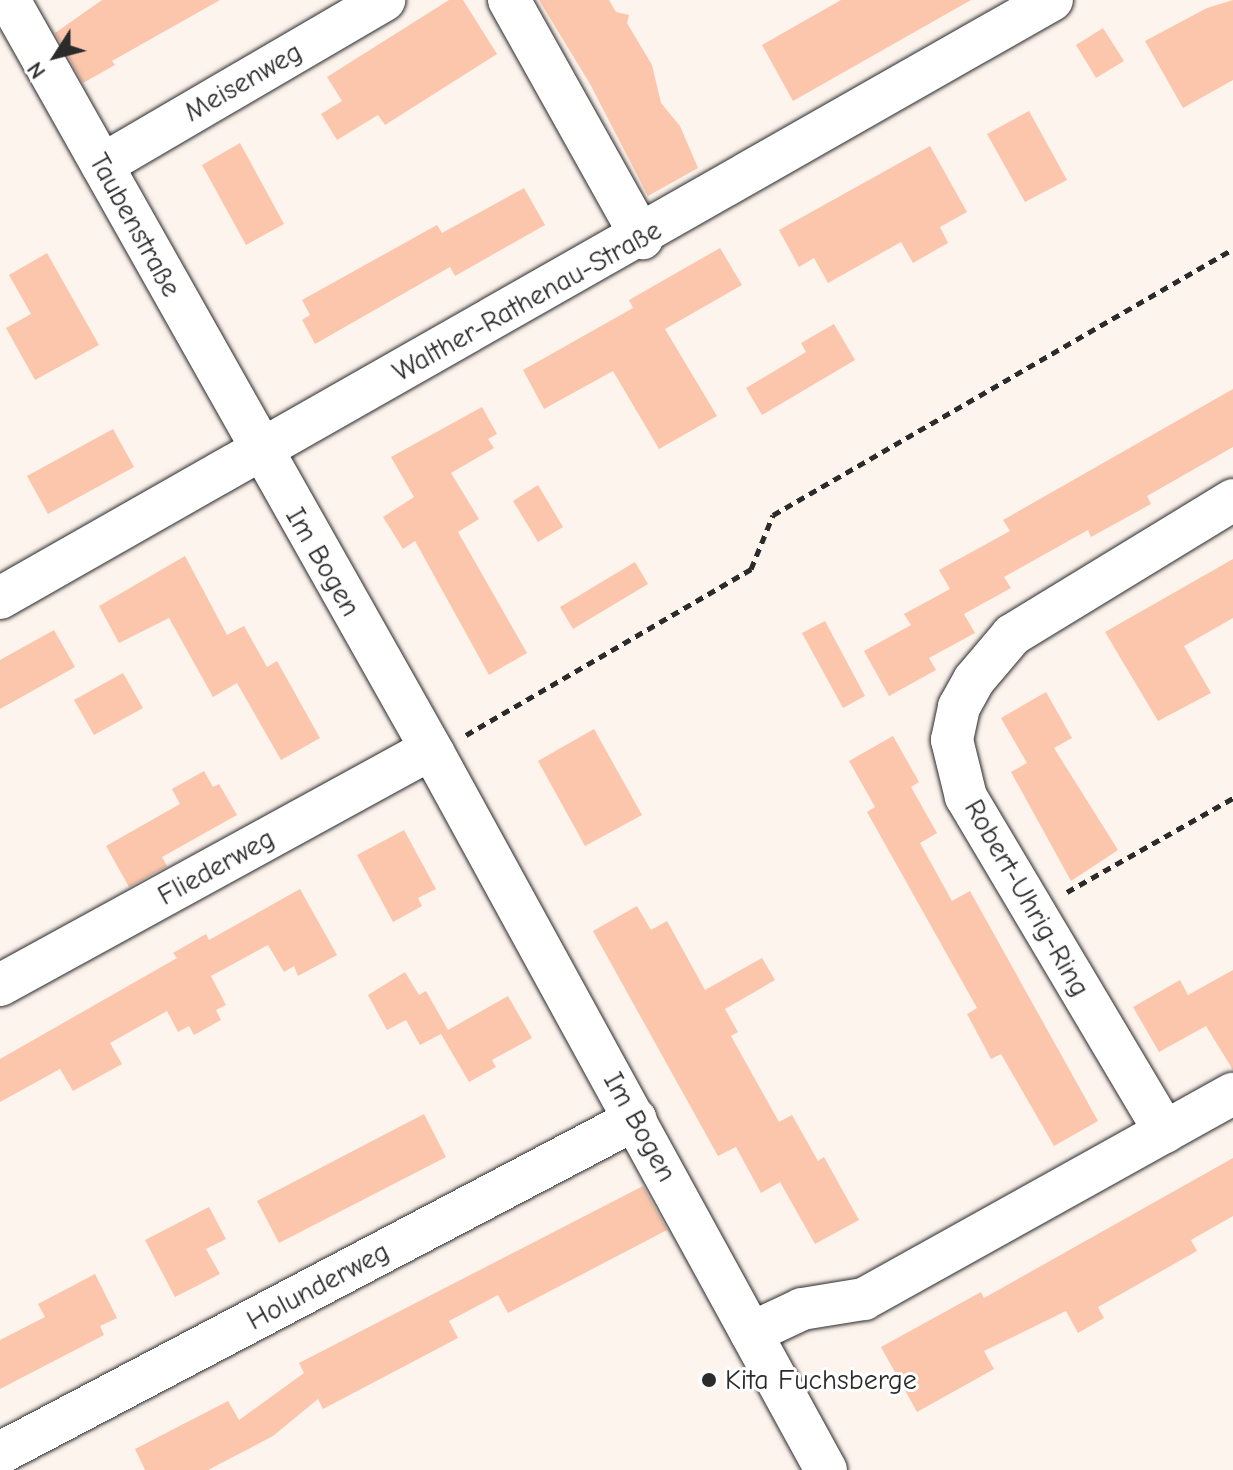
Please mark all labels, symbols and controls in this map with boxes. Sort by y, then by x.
north arrow [16,16,96,96]
street label: Meisenweg [178,35,308,129]
text: N [22,57,51,84]
street label: Taubenstraße [82,147,188,303]
street label: Walther-Rathenau-Straße [387,213,667,389]
street label: Im Bogen [278,502,368,622]
street label: Robert-Uhrig-Ring [957,794,1097,1002]
street label: Fliederweg [152,821,280,913]
street label: Im Bogen [596,1066,684,1188]
street label: Holunderweg [241,1235,395,1337]
place label: Kita Fuchsberge [725,1363,917,1397]
marker: Kita Fuchsberge [700,1371,718,1389]

